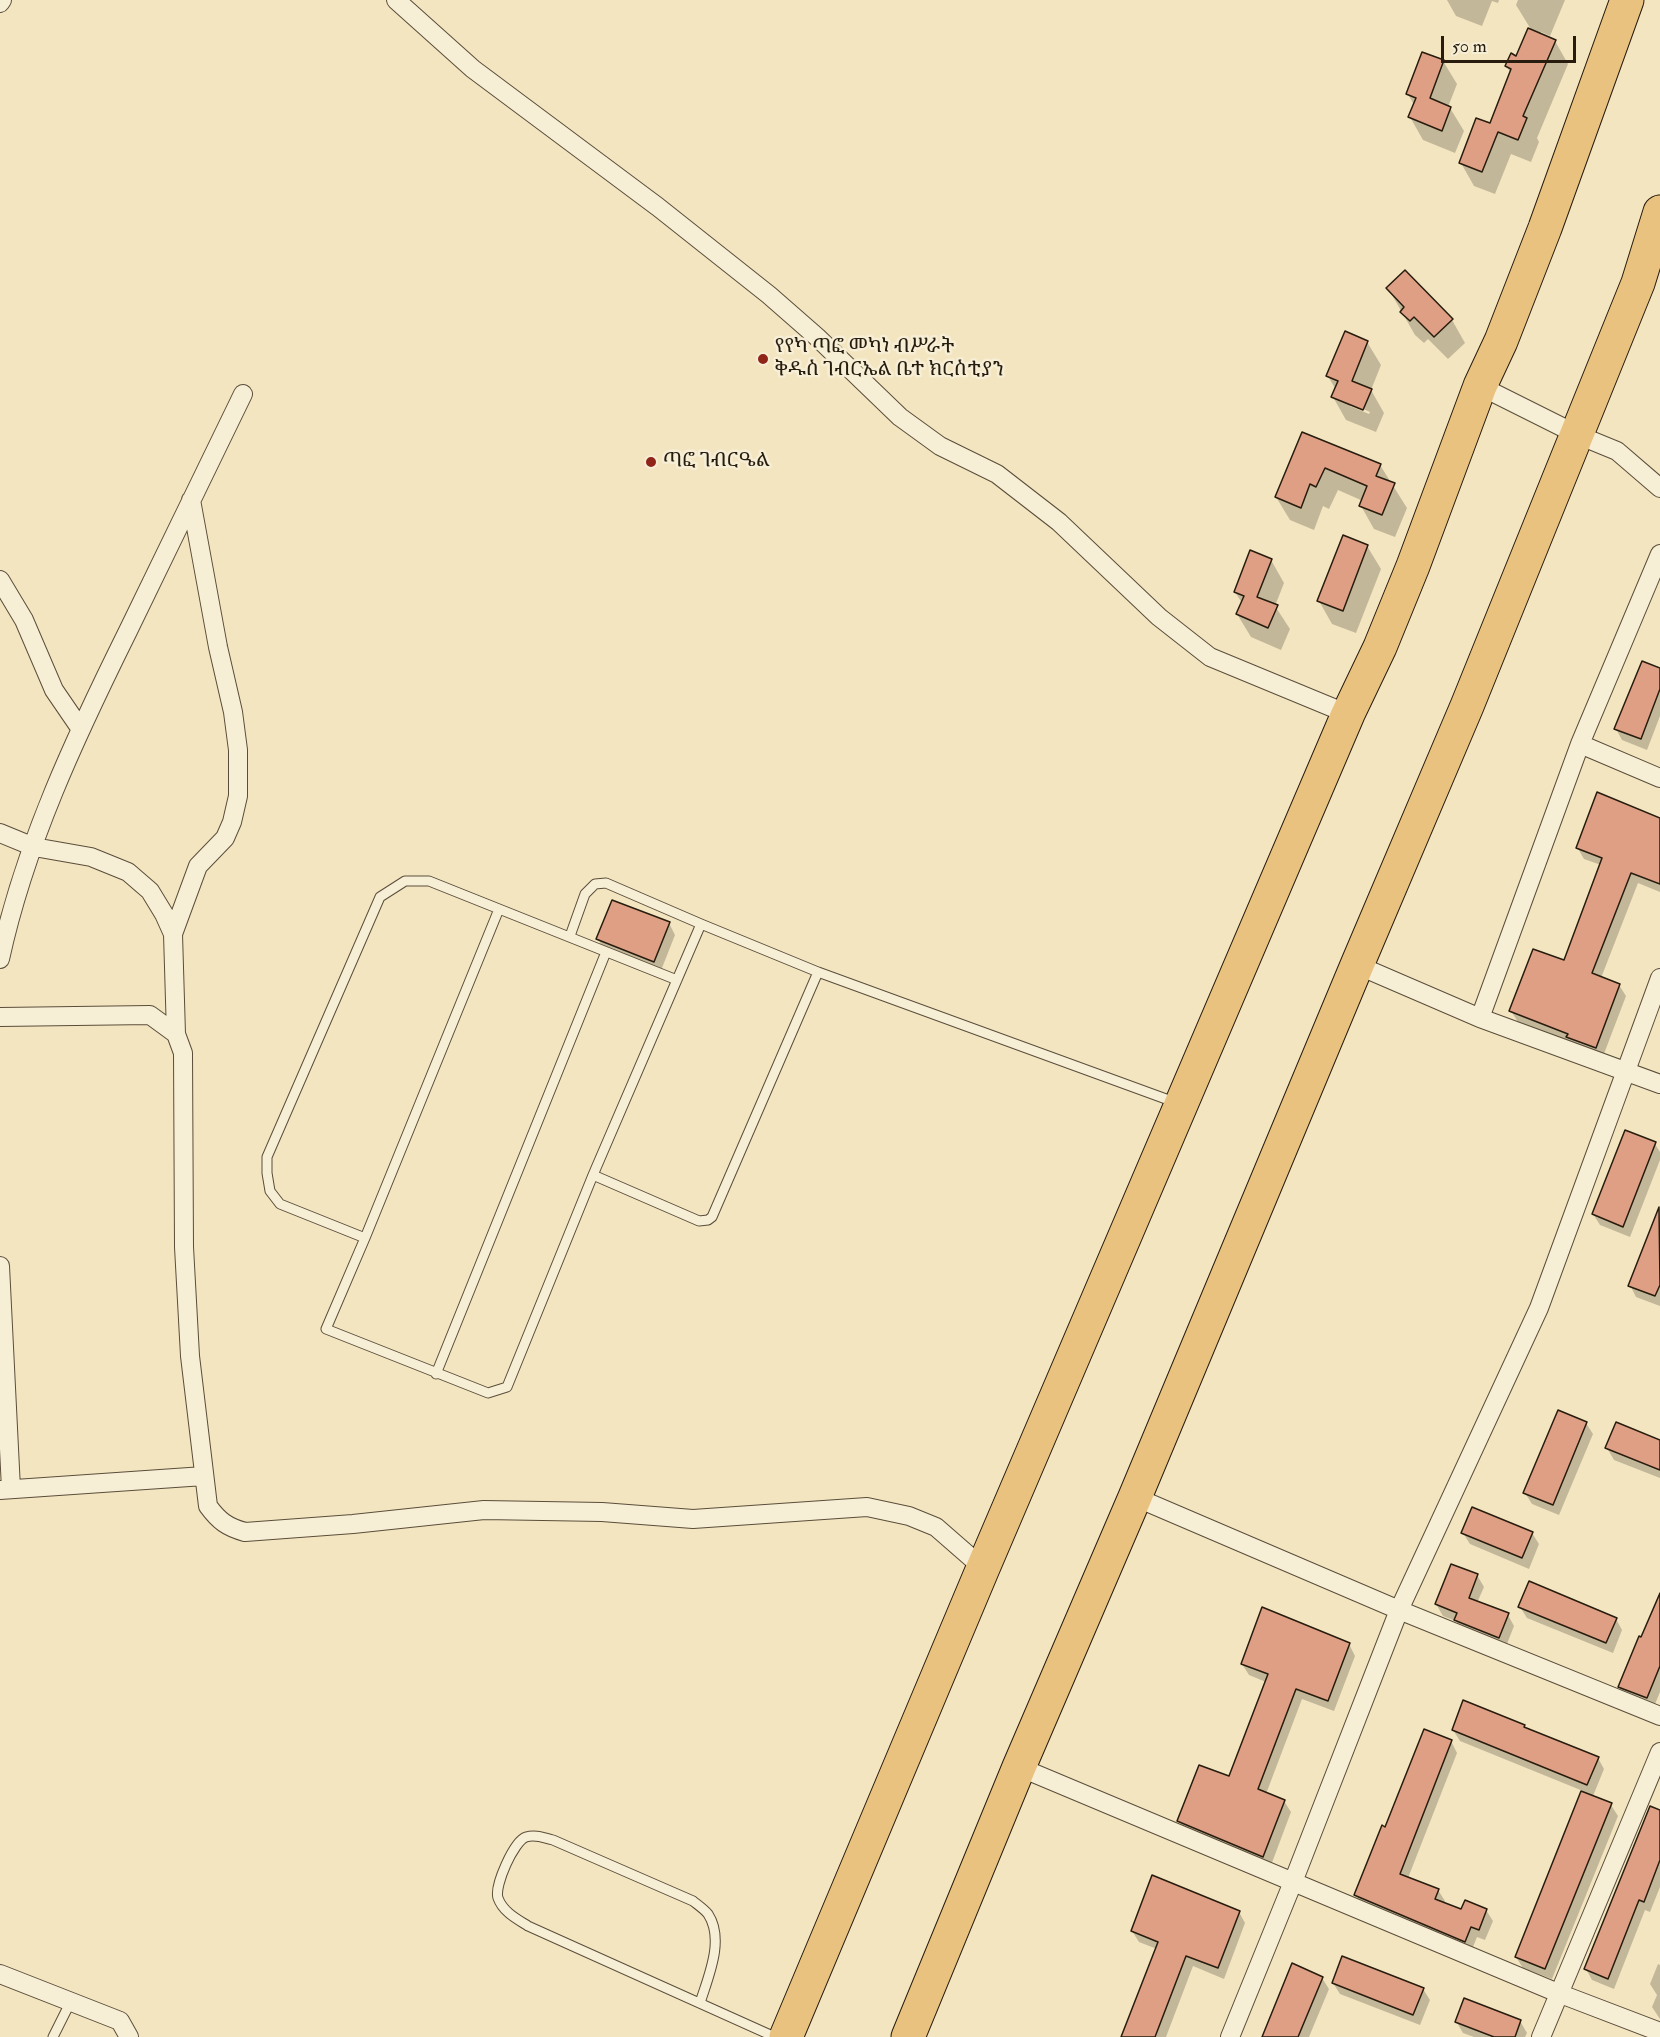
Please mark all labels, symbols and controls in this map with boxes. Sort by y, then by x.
scale bar [1444,24,1579,62]
text: 50 m [1452,35,1487,58]
place label: የየካ ጣፎ መካነ ብሥራት ቅዱስ ገብርኤል ቤተ ክርስቲያን [775,336,1004,383]
marker: የየካ ጣፎ መካነ ብሥራት ቅዱስ ገብርኤል ቤተ ክርስቲያን [756,352,770,366]
place label: ጣፎ ገብርዔል [663,450,770,474]
marker: ጣፎ ገብርዔል [644,455,658,469]

